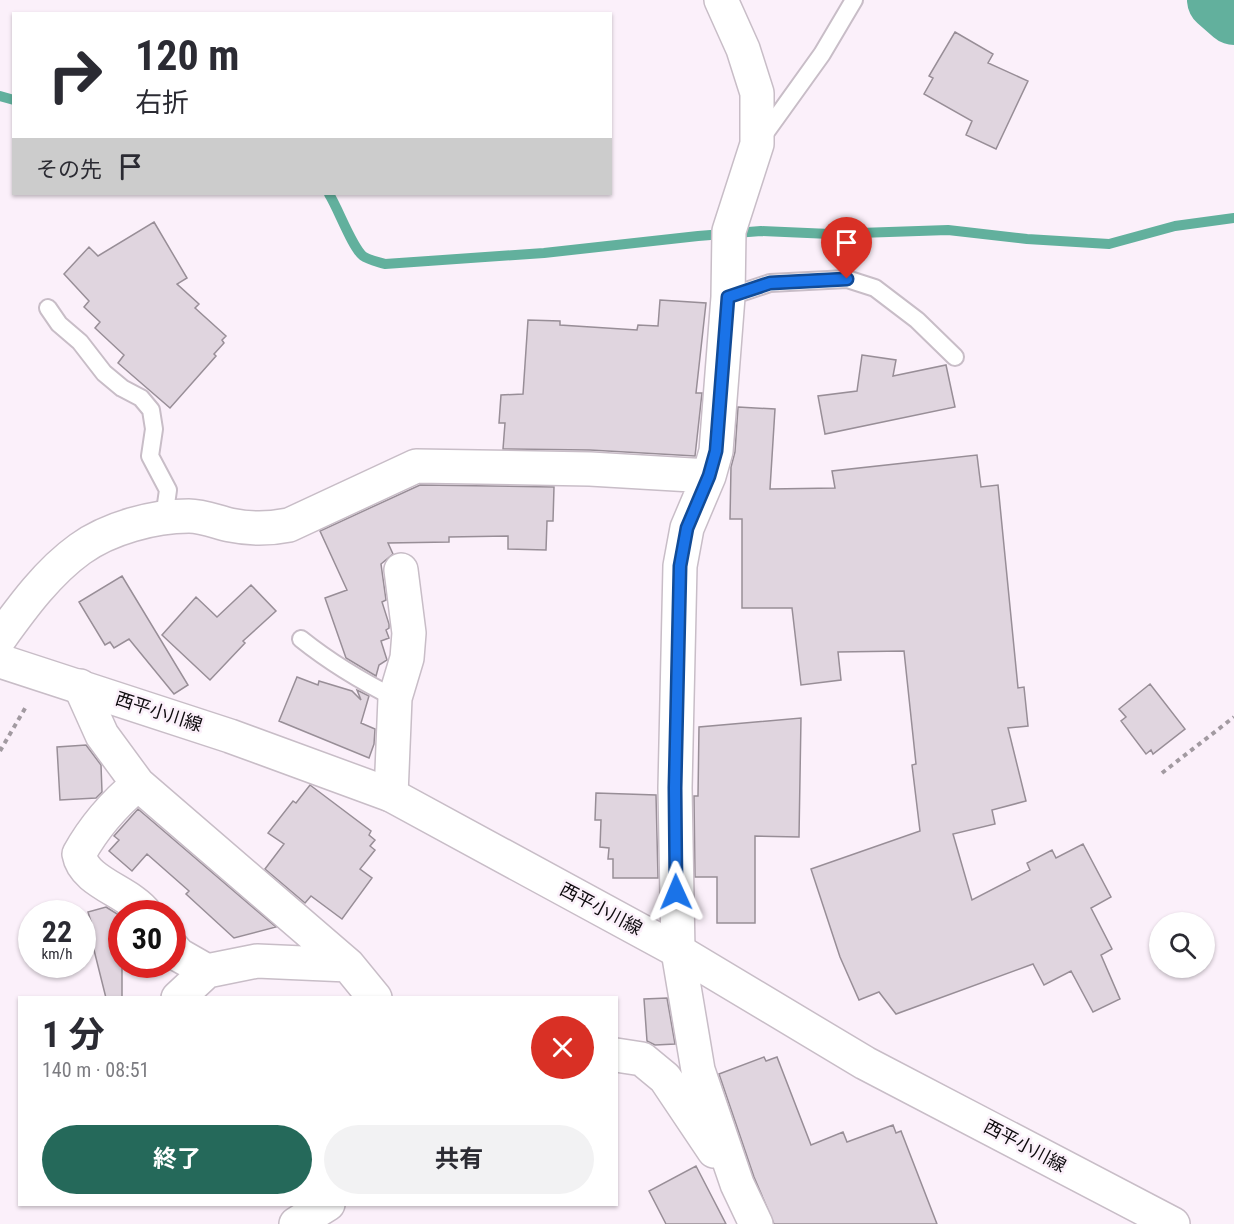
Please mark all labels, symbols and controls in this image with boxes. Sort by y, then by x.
text: 120 m [135,31,240,80]
icon: right [36,36,114,114]
text: 右折 [135,87,189,119]
icon: arrive [114,150,147,183]
text: その先 [36,157,102,182]
pin [821,217,872,279]
icon: arrive [830,226,863,259]
street label: 西平小川線 [113,688,205,735]
position arrow [644,860,708,924]
street label: 西平小川線 [557,878,646,939]
speed limit sign: 30 [108,900,186,978]
map controls [1149,912,1215,978]
button: search [1149,912,1215,978]
text: 22 [42,914,72,949]
text: km/h [42,945,72,963]
text: 1 分 [42,1014,105,1056]
button: close [531,1016,594,1079]
text: 140 m · 08:51 [42,1058,149,1082]
street label: 西平小川線 [981,1115,1070,1176]
button: 終了 [42,1125,312,1194]
button: 共有 [324,1125,594,1194]

